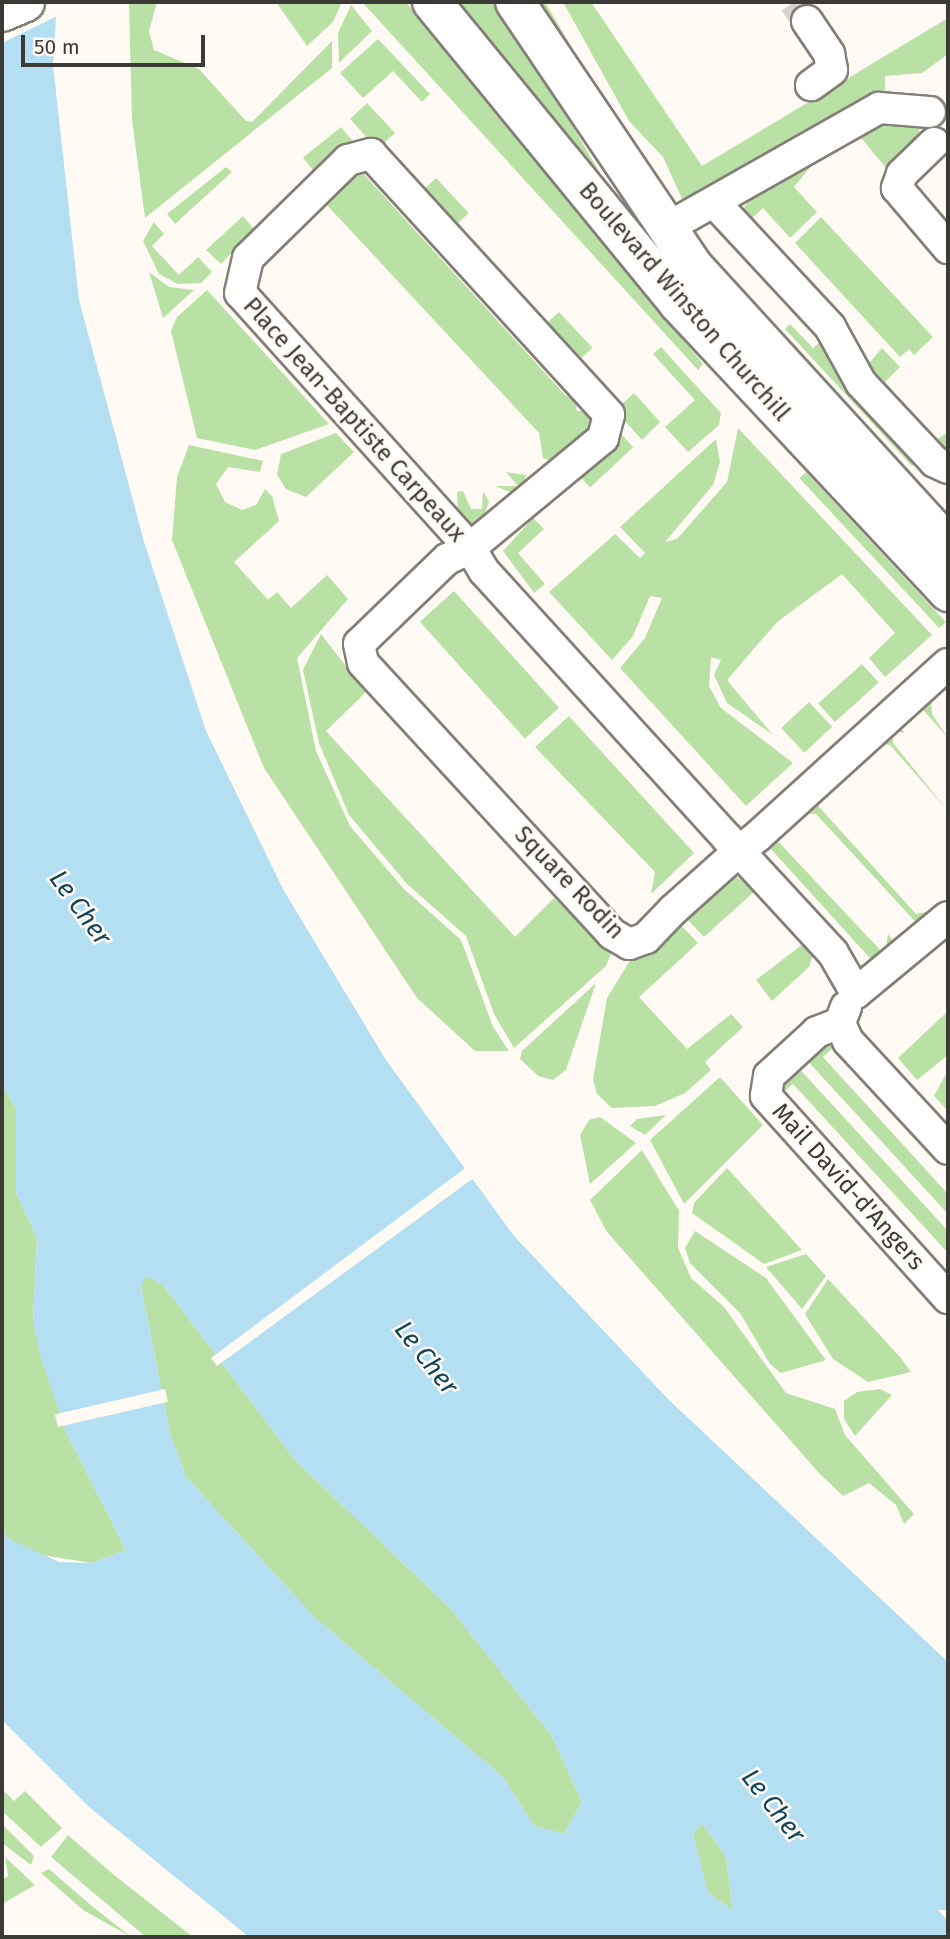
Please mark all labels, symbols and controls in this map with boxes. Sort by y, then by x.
scale bar [24,21,208,65]
text: 50 m [34,34,80,60]
street label: Boulevard Winston Churchill [572,177,796,427]
street label: Place Jean-Baptiste Carpeaux [237,292,471,548]
street label: Square Rodin [508,821,630,945]
water label: Le Cher [42,864,118,952]
street label: Mail David-d'Angers [766,1098,930,1276]
water label: Le Cher [388,1315,464,1401]
water label: Le Cher [735,1763,811,1849]

